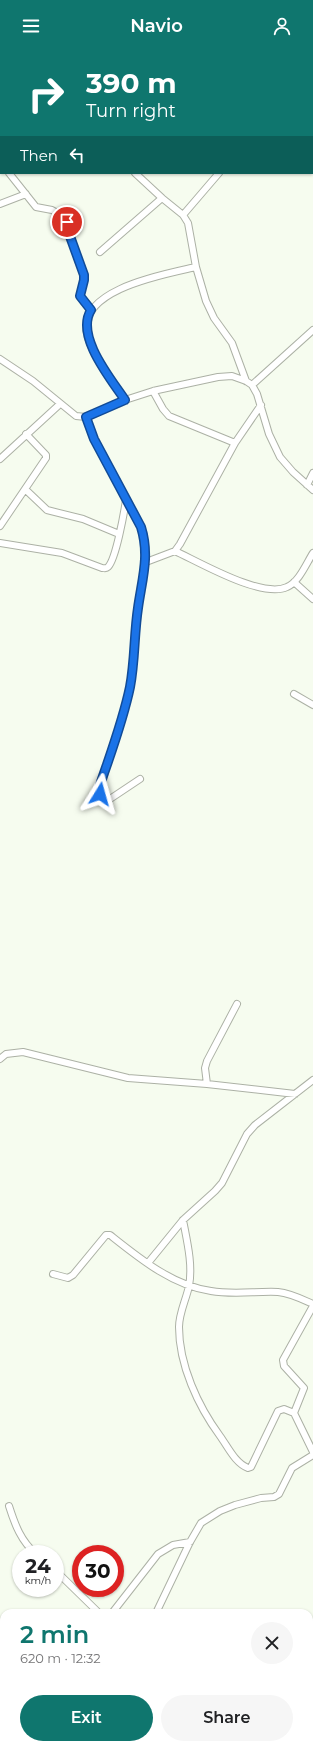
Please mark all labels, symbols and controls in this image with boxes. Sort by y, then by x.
icon: menu [20,15,42,37]
text: Navio [130,15,183,37]
icon: person [271,15,293,37]
text: 390 m [86,66,177,100]
icon: right [20,68,72,120]
text: Turn right [86,100,176,122]
icon: left [66,144,88,166]
text: Then [20,146,58,165]
pin [50,205,84,239]
icon: arrive [56,211,78,233]
position arrow [79,773,121,815]
speed limit sign: 30 [72,1545,124,1597]
text: 24 [25,1554,51,1578]
text: km/h [25,1574,51,1587]
text: 2 min [20,1620,89,1649]
button: close [251,1622,293,1664]
text: 620 m · 12:32 [20,1650,101,1666]
button: Exit [20,1695,153,1741]
button: Share [161,1695,293,1741]

